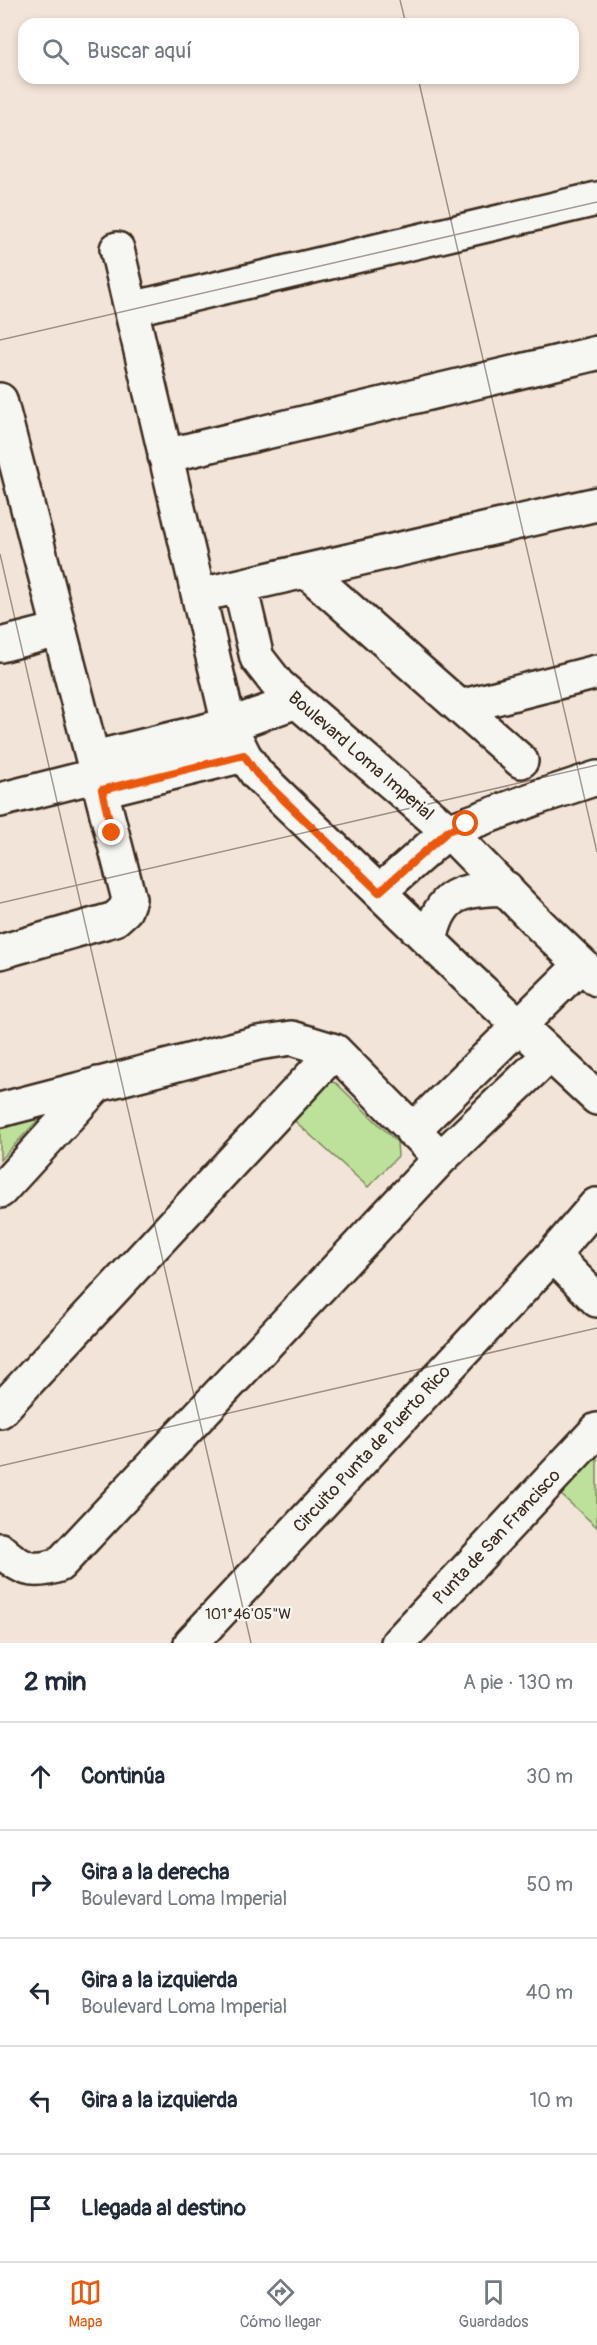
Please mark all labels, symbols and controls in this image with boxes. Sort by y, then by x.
search box [18,18,579,84]
icon: search [39,35,72,68]
text: Buscar aquí [87,37,192,65]
street label: Boulevard Loma Imperial [283,686,439,826]
route start [452,810,478,836]
route end [98,819,124,845]
street label: Circuito Punta de Puerto Rico [288,1360,456,1538]
street label: Punta de San Francisco [428,1464,566,1610]
text: 101°46'05"W [205,1605,291,1624]
text: 2 min [24,1666,86,1698]
text: A pie · 130 m [463,1670,573,1695]
icon: ahead [24,1760,57,1793]
text: Continúa [81,1762,165,1790]
text: 30 m [526,1764,573,1789]
text: Gira a la derecha [81,1858,229,1886]
icon: right [24,1868,57,1901]
text: 50 m [526,1872,573,1897]
text: Boulevard Loma Imperial [81,1886,287,1911]
text: Gira a la izquierda [81,1966,238,1994]
icon: left [24,1976,57,2009]
text: 40 m [526,1980,573,2005]
text: Boulevard Loma Imperial [81,1994,287,2019]
icon: left [24,2084,57,2117]
text: Gira a la izquierda [81,2086,238,2114]
text: 10 m [529,2088,573,2113]
icon: arrive [24,2192,57,2225]
text: Llegada al destino [81,2194,246,2222]
tab: Mapa [69,2276,103,2332]
tab: Cómo llegar [240,2276,321,2332]
tab: Guardados [458,2276,528,2332]

